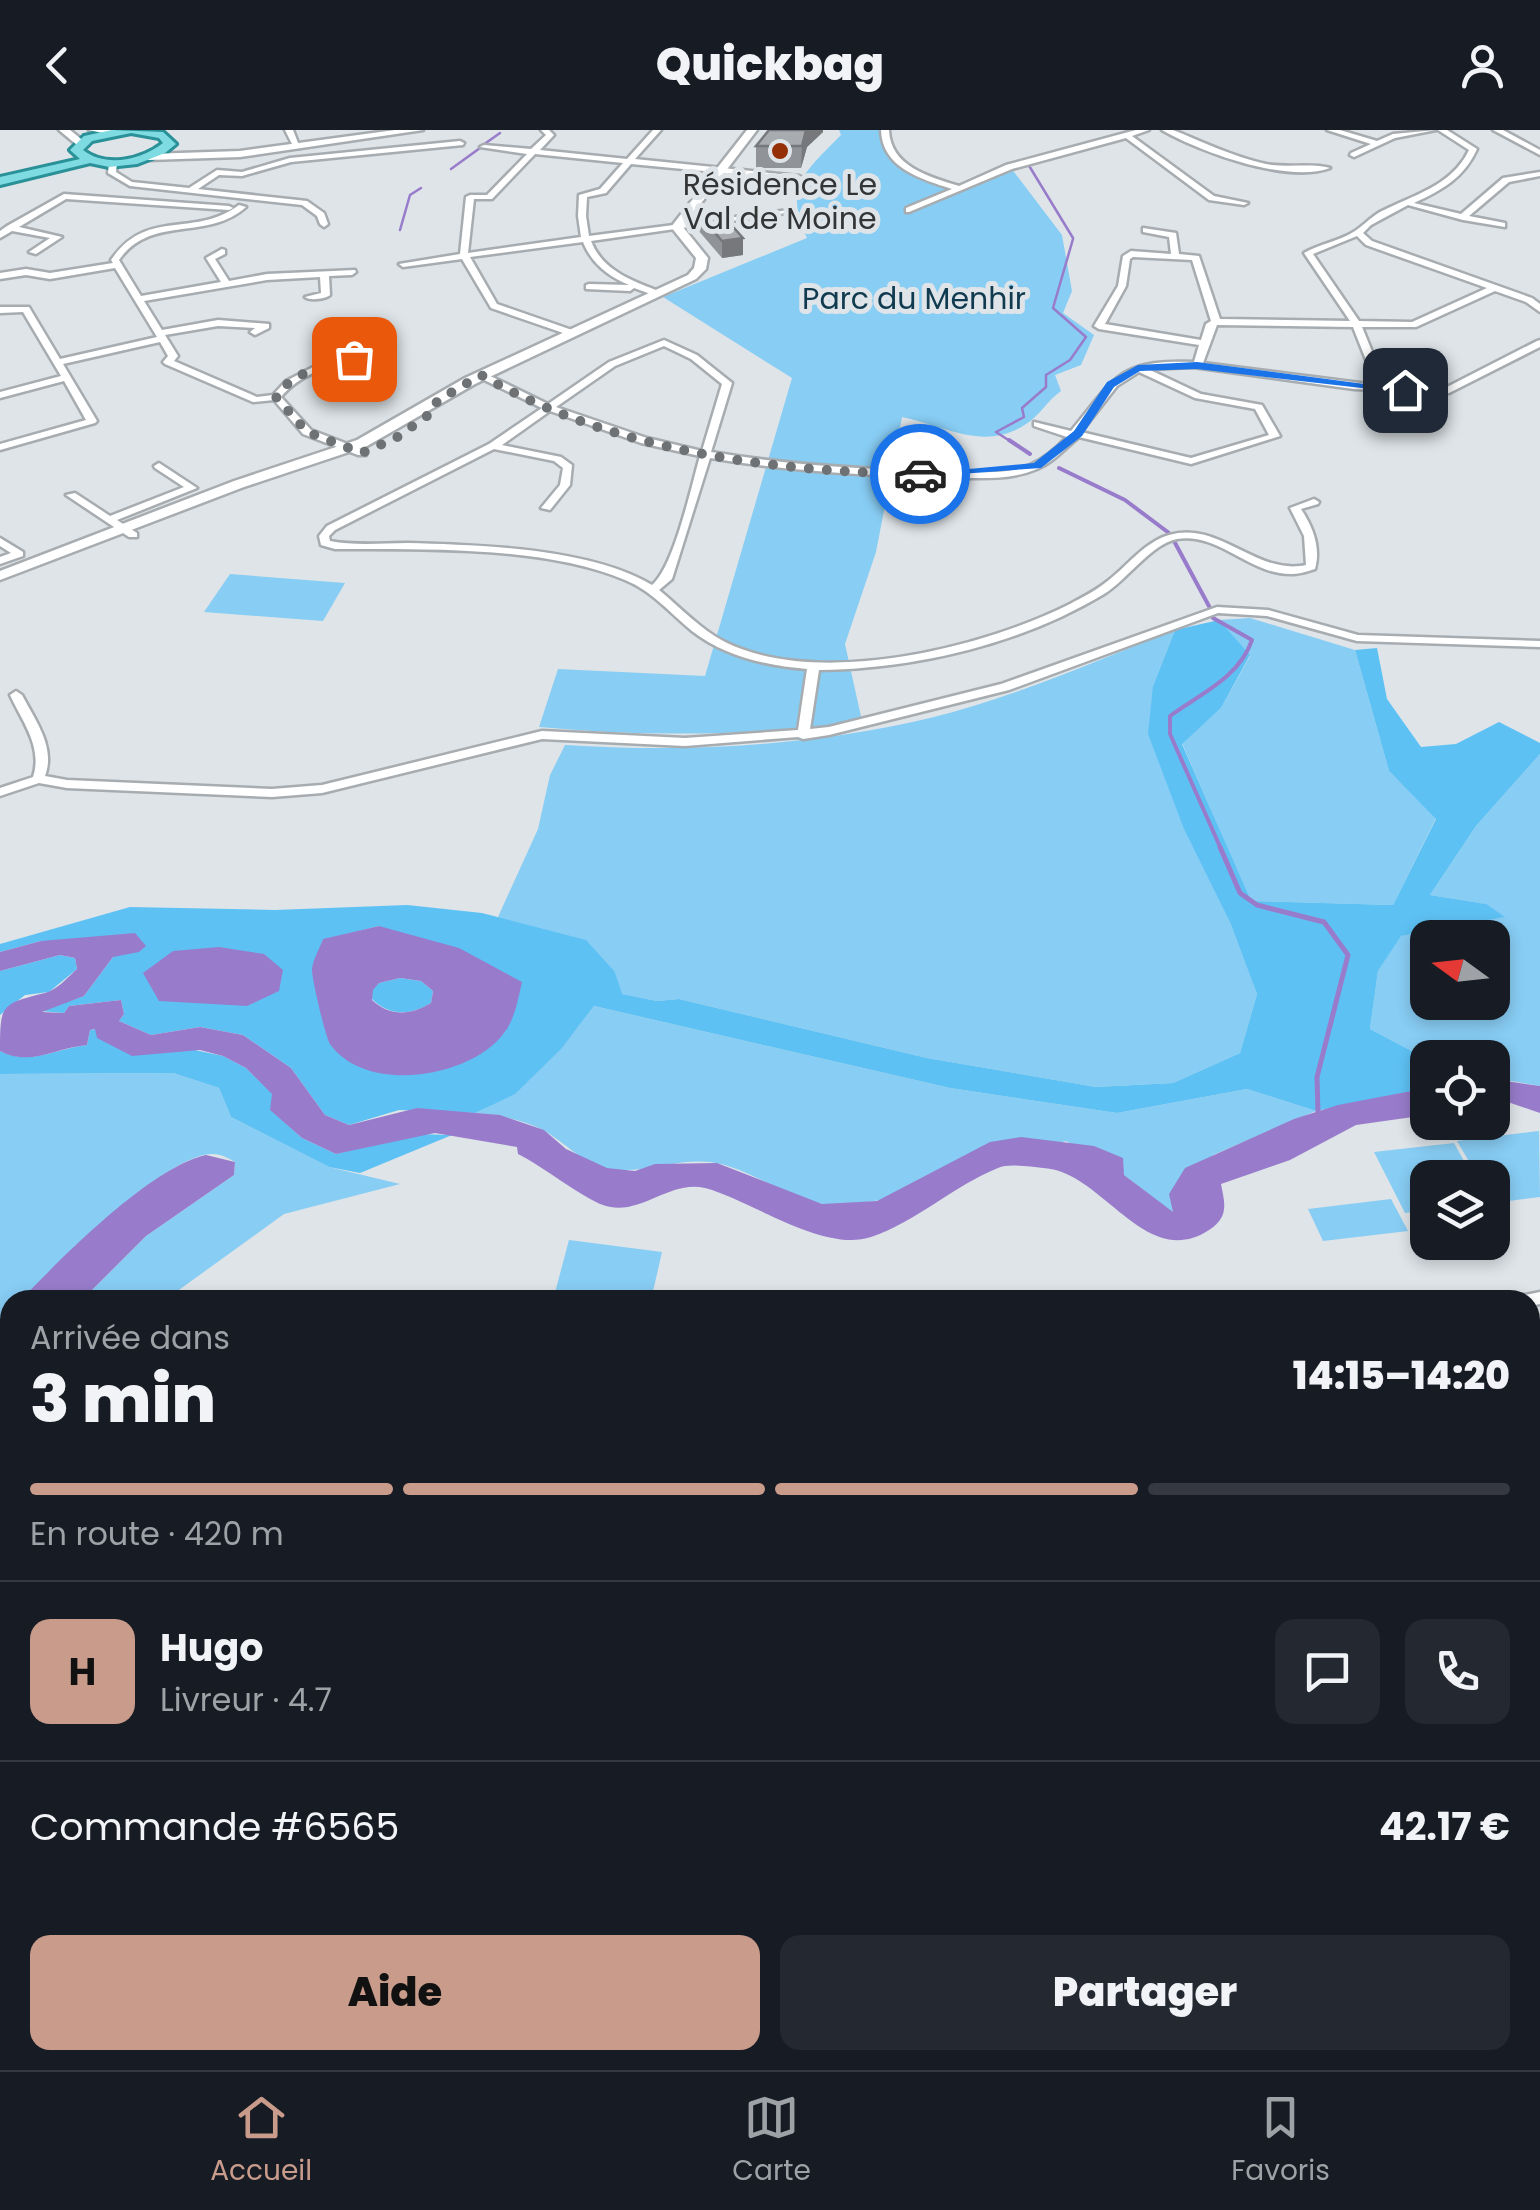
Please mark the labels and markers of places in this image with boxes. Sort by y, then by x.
marker: Résidence Le Val de Moine [769,140,791,162]
place label: Résidence Le Val de Moine [683,163,877,240]
pin [312,317,397,402]
pin [1363,348,1448,433]

